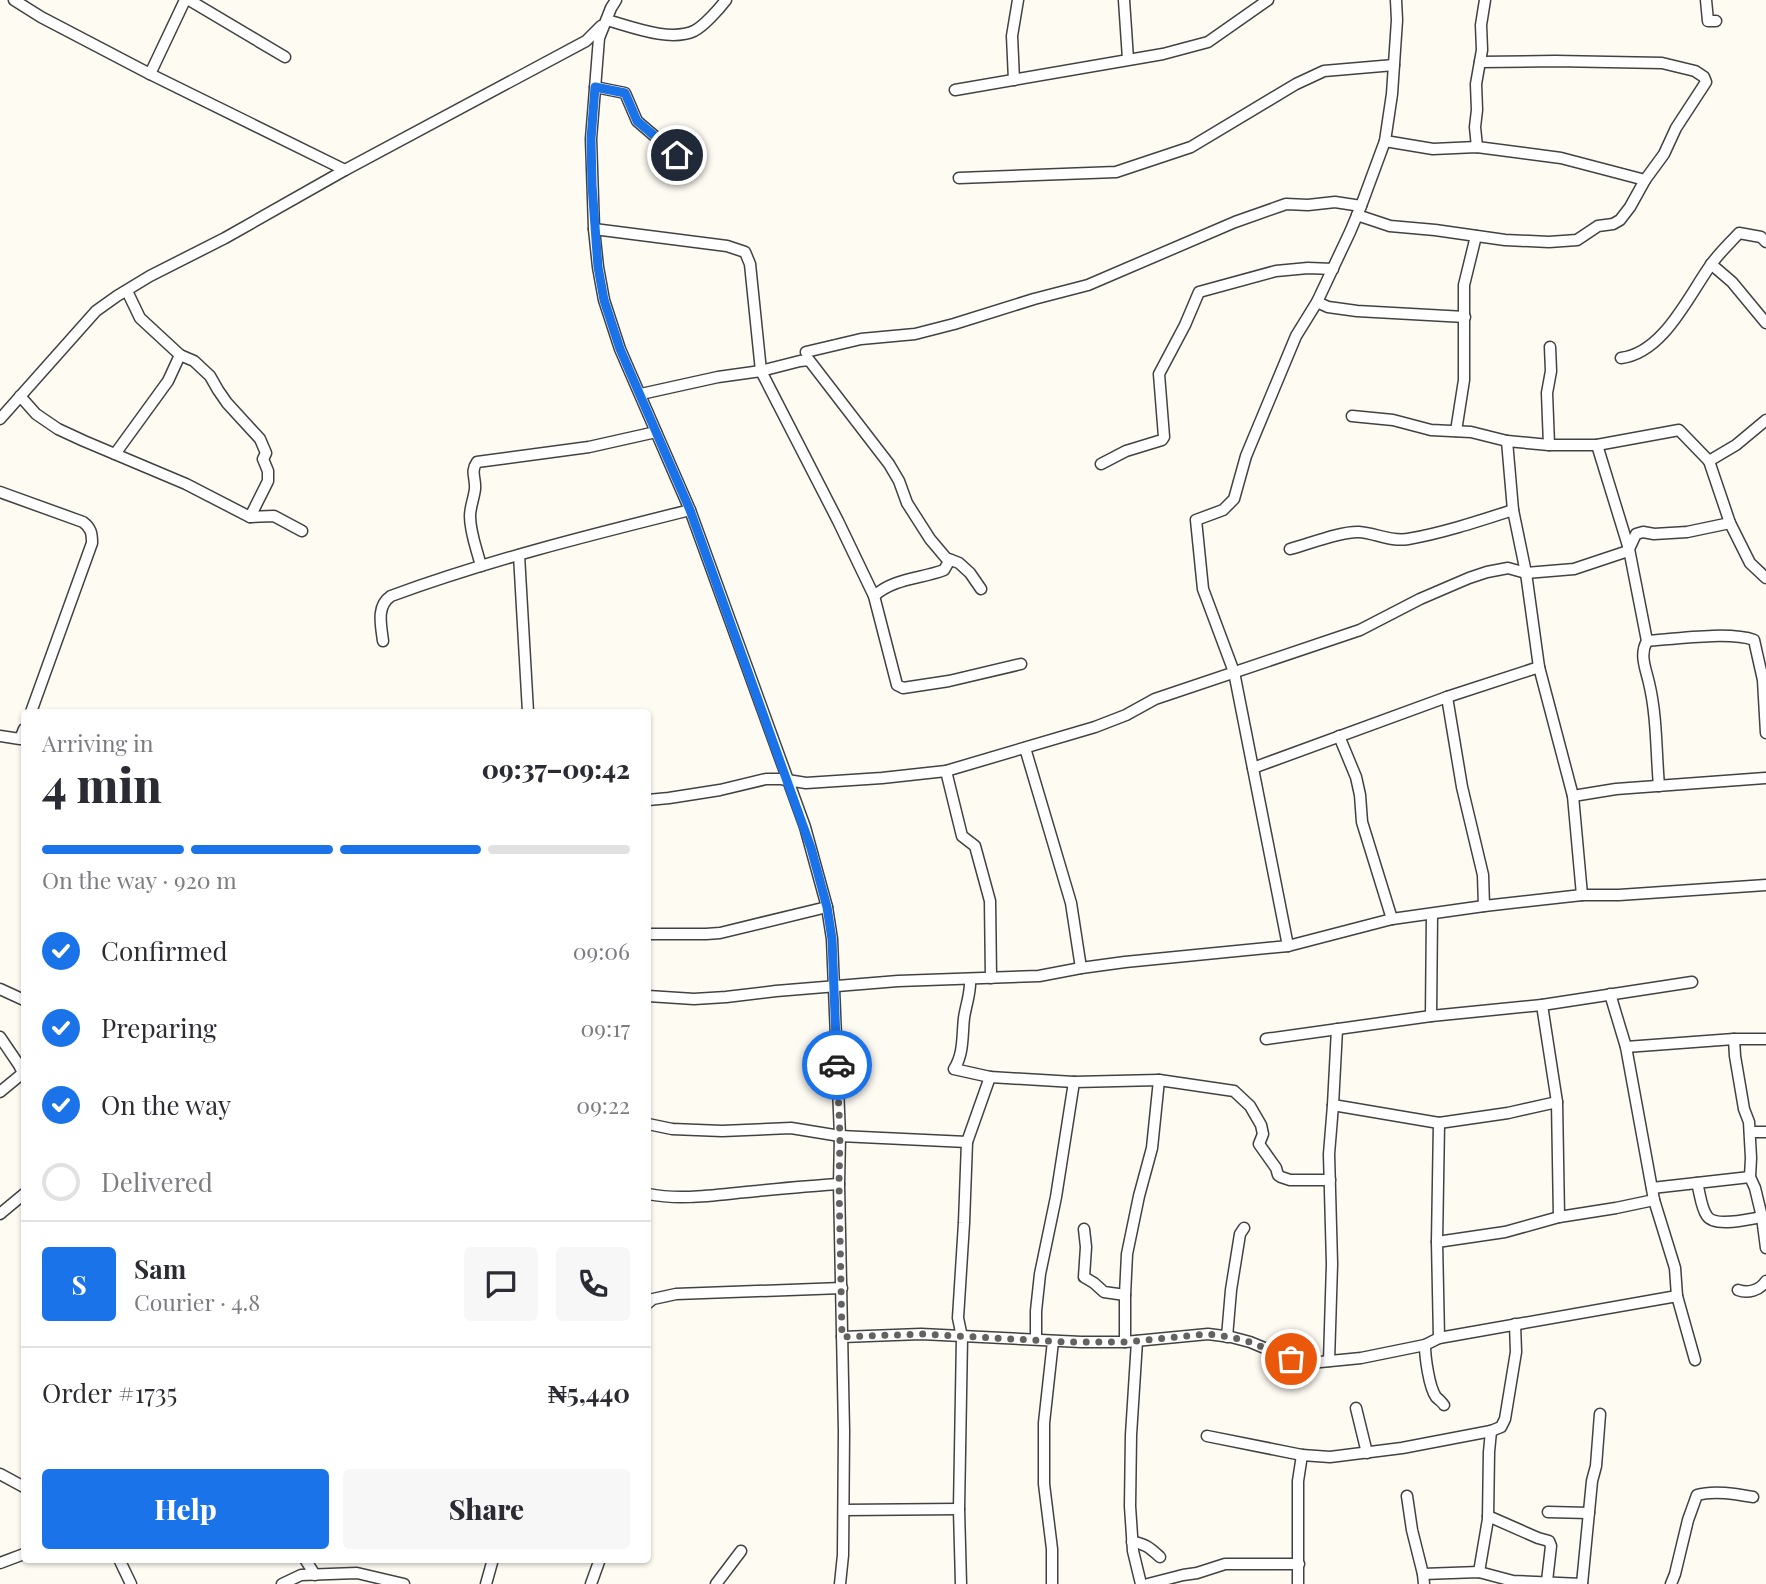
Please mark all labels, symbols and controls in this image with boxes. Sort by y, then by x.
pin [647,125,707,185]
icon: home [658,136,696,174]
text: Arriving in [42,727,154,758]
text: 09:37–09:42 [482,751,630,786]
text: 4 min [42,753,162,815]
text: On the way · 920 m [42,864,237,895]
icon: check [42,932,80,970]
text: Confirmed [101,933,228,968]
text: 09:06 [573,935,630,966]
icon: check [42,1009,80,1047]
text: Preparing [101,1010,217,1045]
text: 09:17 [581,1012,630,1043]
courier [802,1030,872,1100]
icon: car [818,1046,856,1084]
icon: check [42,1086,80,1124]
text: On the way [101,1087,231,1122]
text: 09:22 [576,1089,630,1120]
text: Delivered [101,1164,213,1199]
button: chat [464,1247,538,1321]
button: phone [556,1247,630,1321]
text: Sam [134,1251,186,1286]
text: S [71,1267,87,1302]
text: Courier · 4.8 [134,1286,260,1317]
pin [1261,1329,1321,1389]
icon: bag [1272,1340,1310,1378]
text: Order #1735 [42,1375,177,1410]
text: ₦5,440 [548,1375,630,1410]
button: Help [42,1469,329,1549]
button: Share [343,1469,630,1549]

